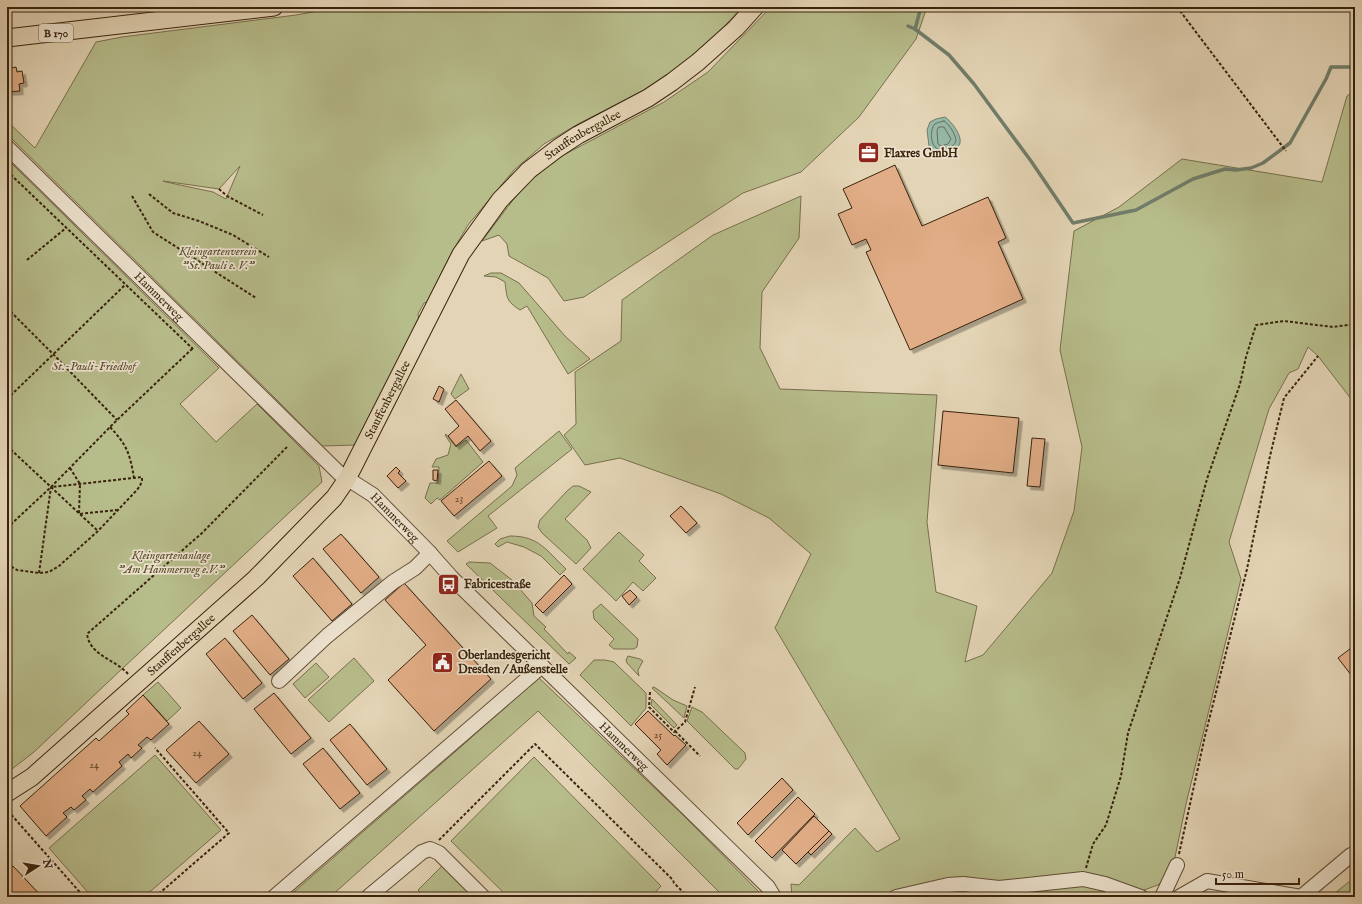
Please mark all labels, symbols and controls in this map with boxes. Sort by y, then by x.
road number: B 170 [39,24,73,42]
street label: Stauffenbergallee [542,106,624,164]
office icon: Flaxres GmbH [855,140,881,166]
place label: Flaxres GmbH [884,146,959,161]
park label: Kleingartenverein "St. Pauli e. V." [178,244,257,273]
street label: Hammerweg [131,269,187,325]
street label: Stauffenbergallee [361,358,414,442]
park label: St.-Pauli-Friedhof [52,359,139,374]
street label: Hammerweg [367,490,423,546]
house number: 23 [455,493,463,506]
park label: Kleingartenanlage "Am Hammerweg e.V." [118,548,225,578]
bus stop icon: Fabricestraße [435,571,461,597]
place label: Fabricestraße [464,577,531,592]
street label: Stauffenbergallee [144,610,219,679]
place label: Oberlandesgericht Dresden / Außenstelle [458,648,568,677]
public building icon: Oberlandesgericht Dresden / Außenstelle [429,649,455,675]
street label: Hammerweg [596,719,652,775]
house number: 25 [654,729,663,742]
house number: 24 [192,747,202,760]
house number: 24 [89,759,99,772]
north arrow [18,846,58,886]
text: N [39,857,55,871]
scale bar [1216,860,1299,886]
text: 50 m [1222,867,1244,882]

